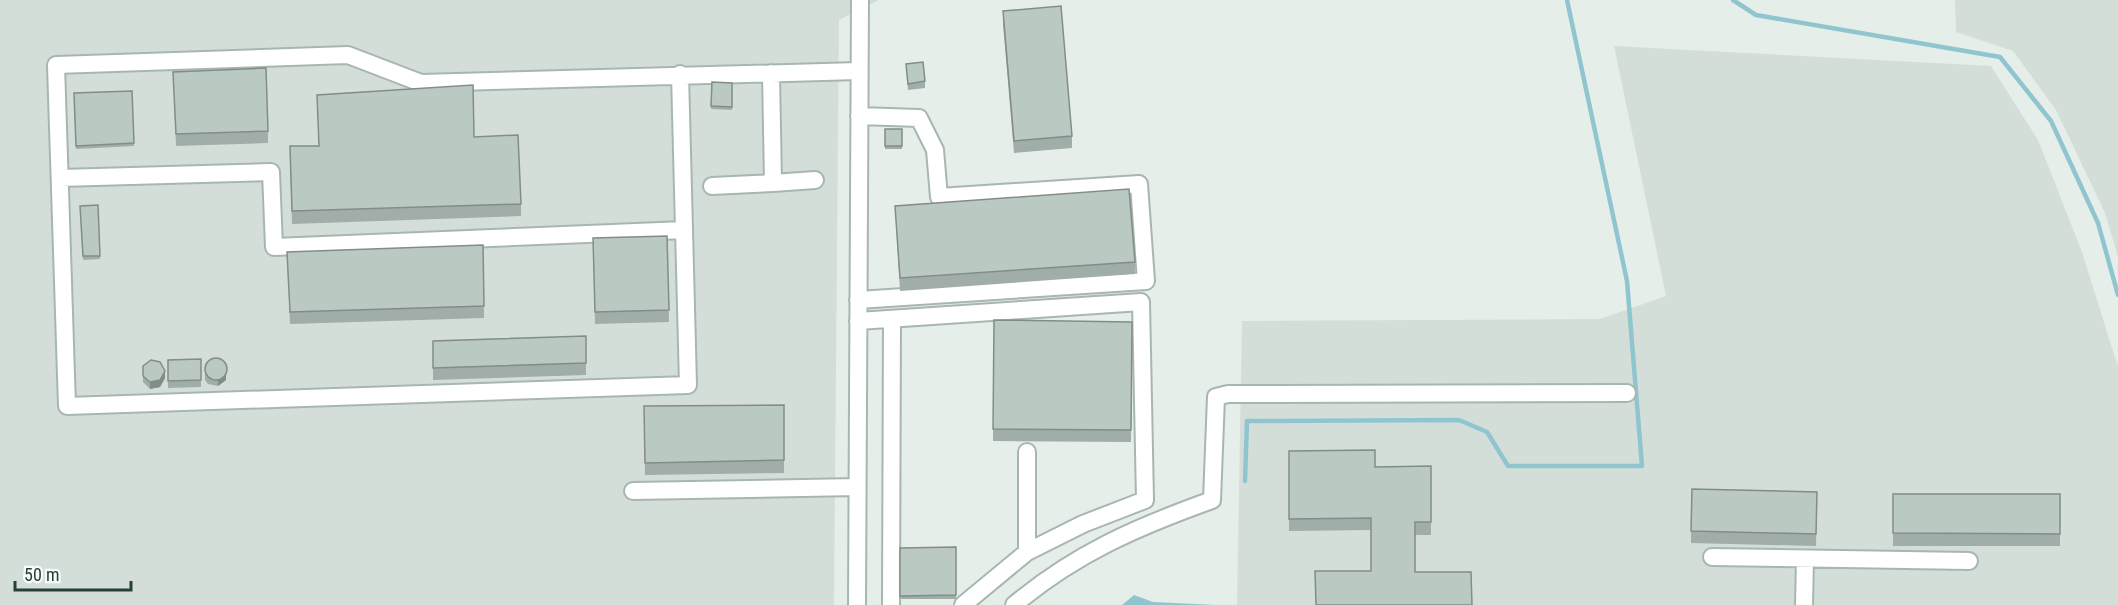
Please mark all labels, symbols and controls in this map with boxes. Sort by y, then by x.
scale bar [15,554,130,592]
text: 50 m [24,564,59,585]

